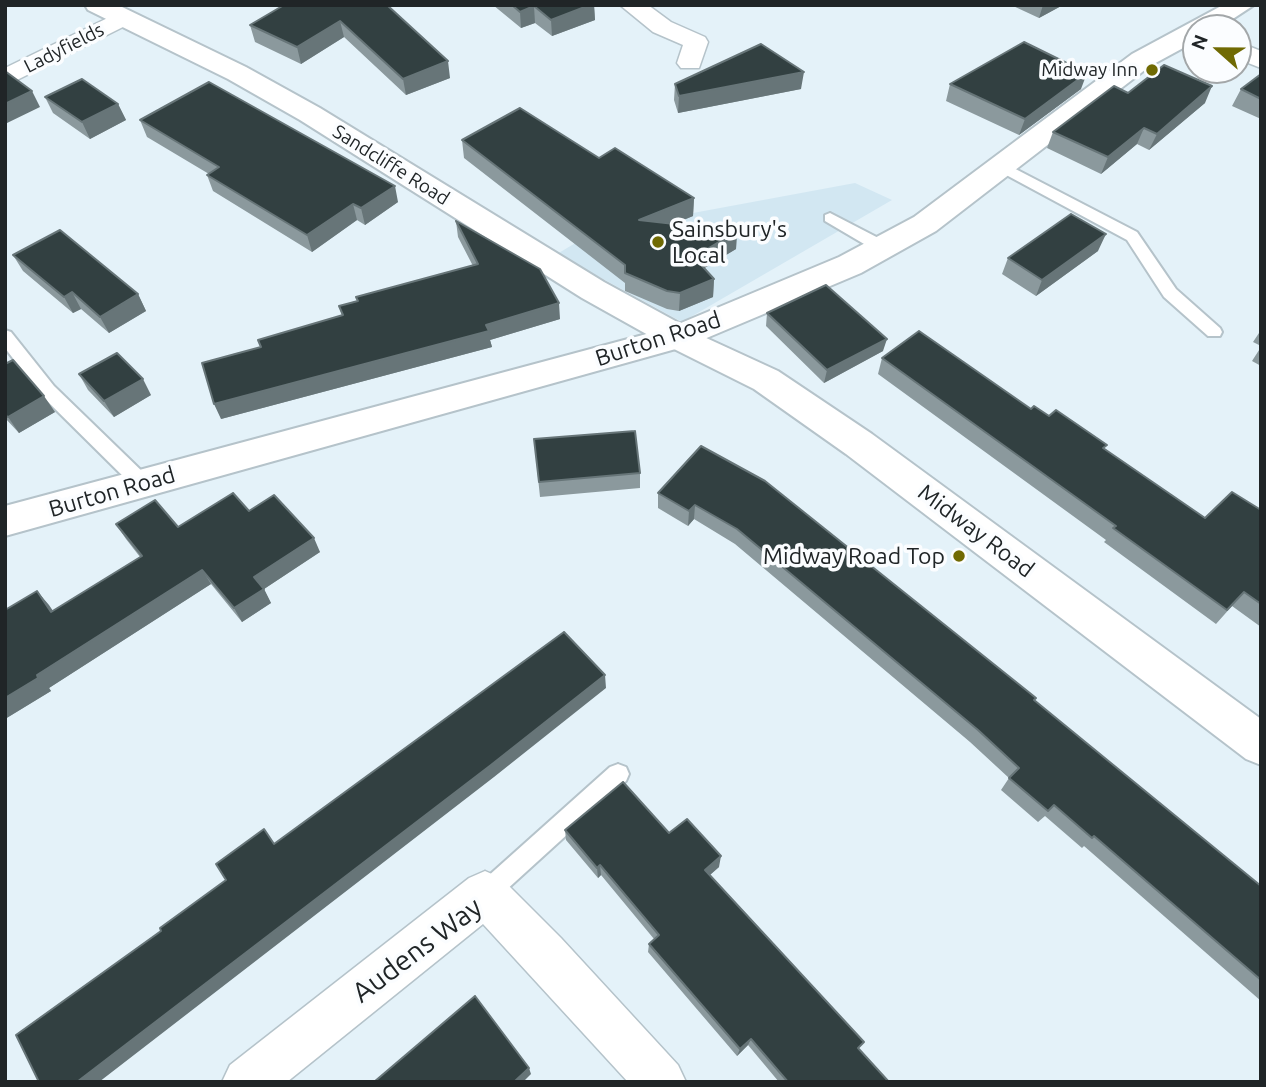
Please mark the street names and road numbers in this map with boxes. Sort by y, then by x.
street label: Ladyfields [20,18,108,78]
street label: Sandcliffe Road [328,120,454,210]
street label: Burton Road [592,306,724,372]
street label: Burton Road [46,461,178,523]
street label: Midway Road [913,478,1039,584]
street label: Audens Way [345,890,489,1010]

